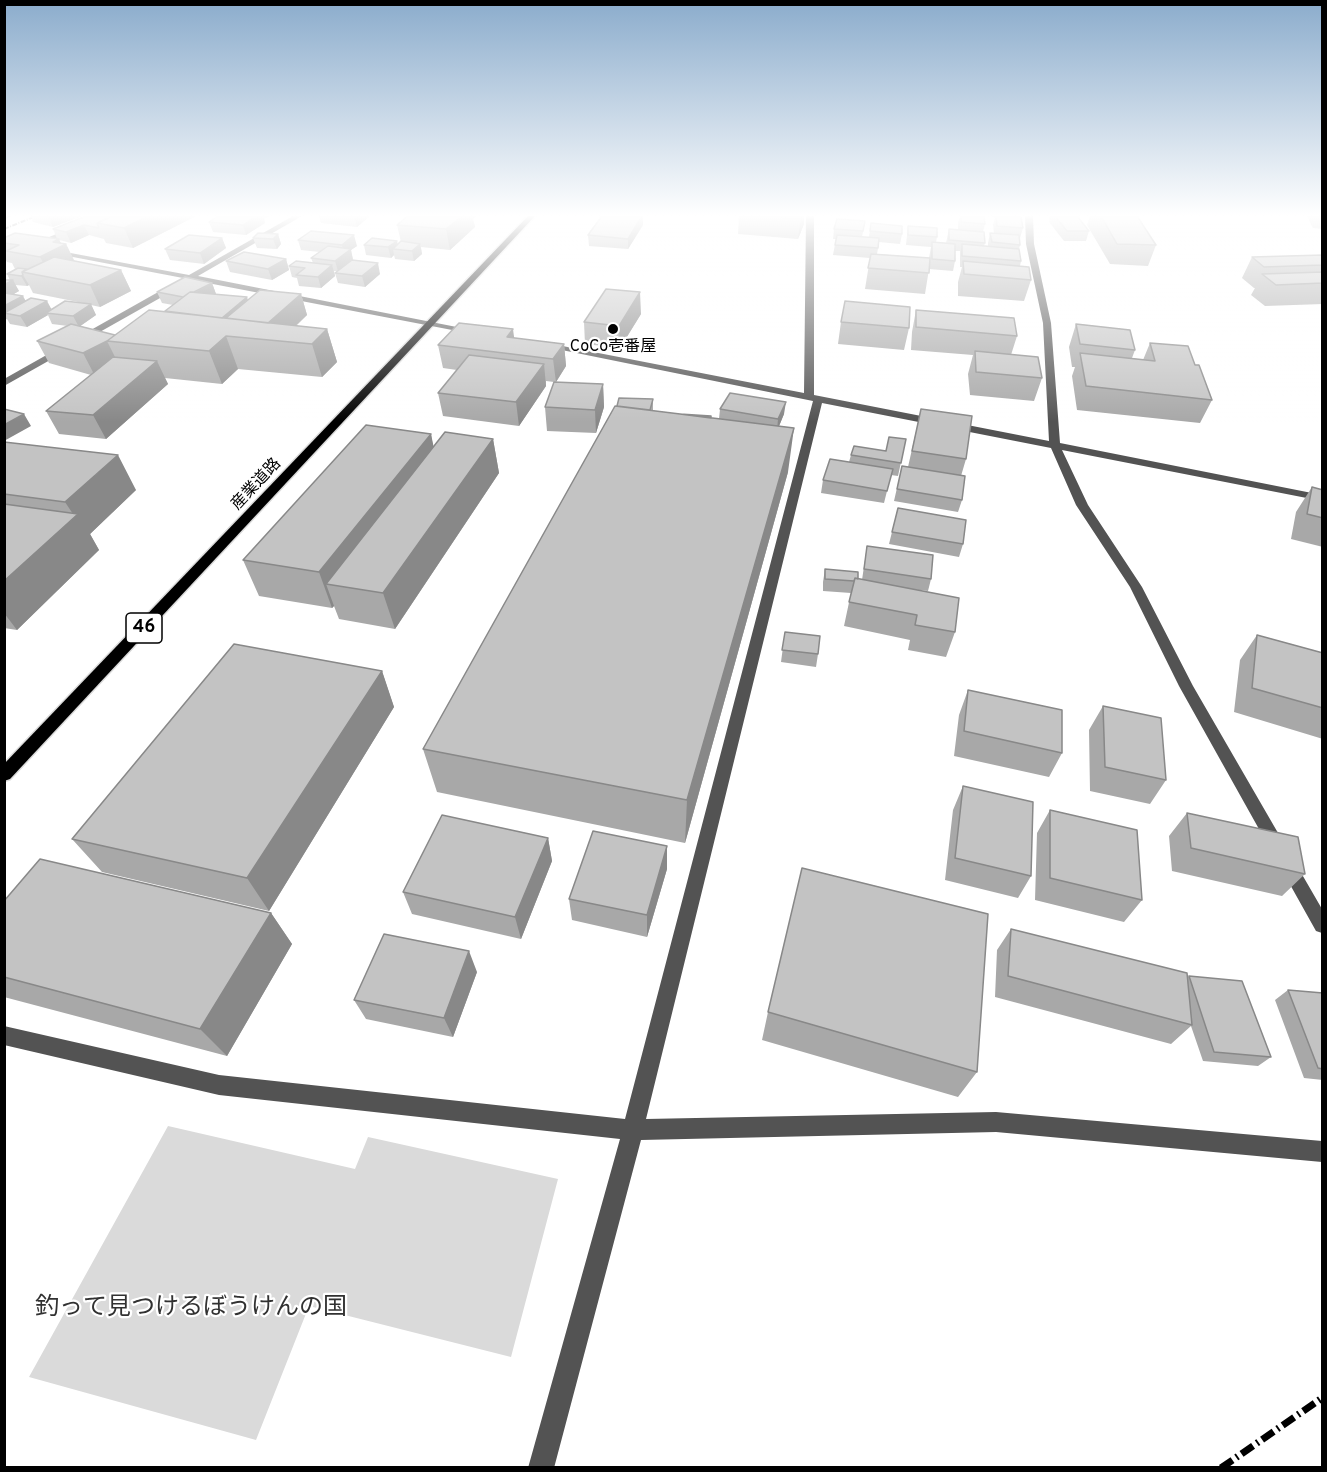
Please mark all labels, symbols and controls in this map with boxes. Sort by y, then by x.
marker: CoCo壱番屋 [606,322,620,336]
place label: CoCo壱番屋 [570,338,656,358]
street label: 産業道路 [228,455,286,515]
road number: 46 [126,613,162,643]
park label: 釣って見つけるぼうけんの国 [35,1295,347,1323]

